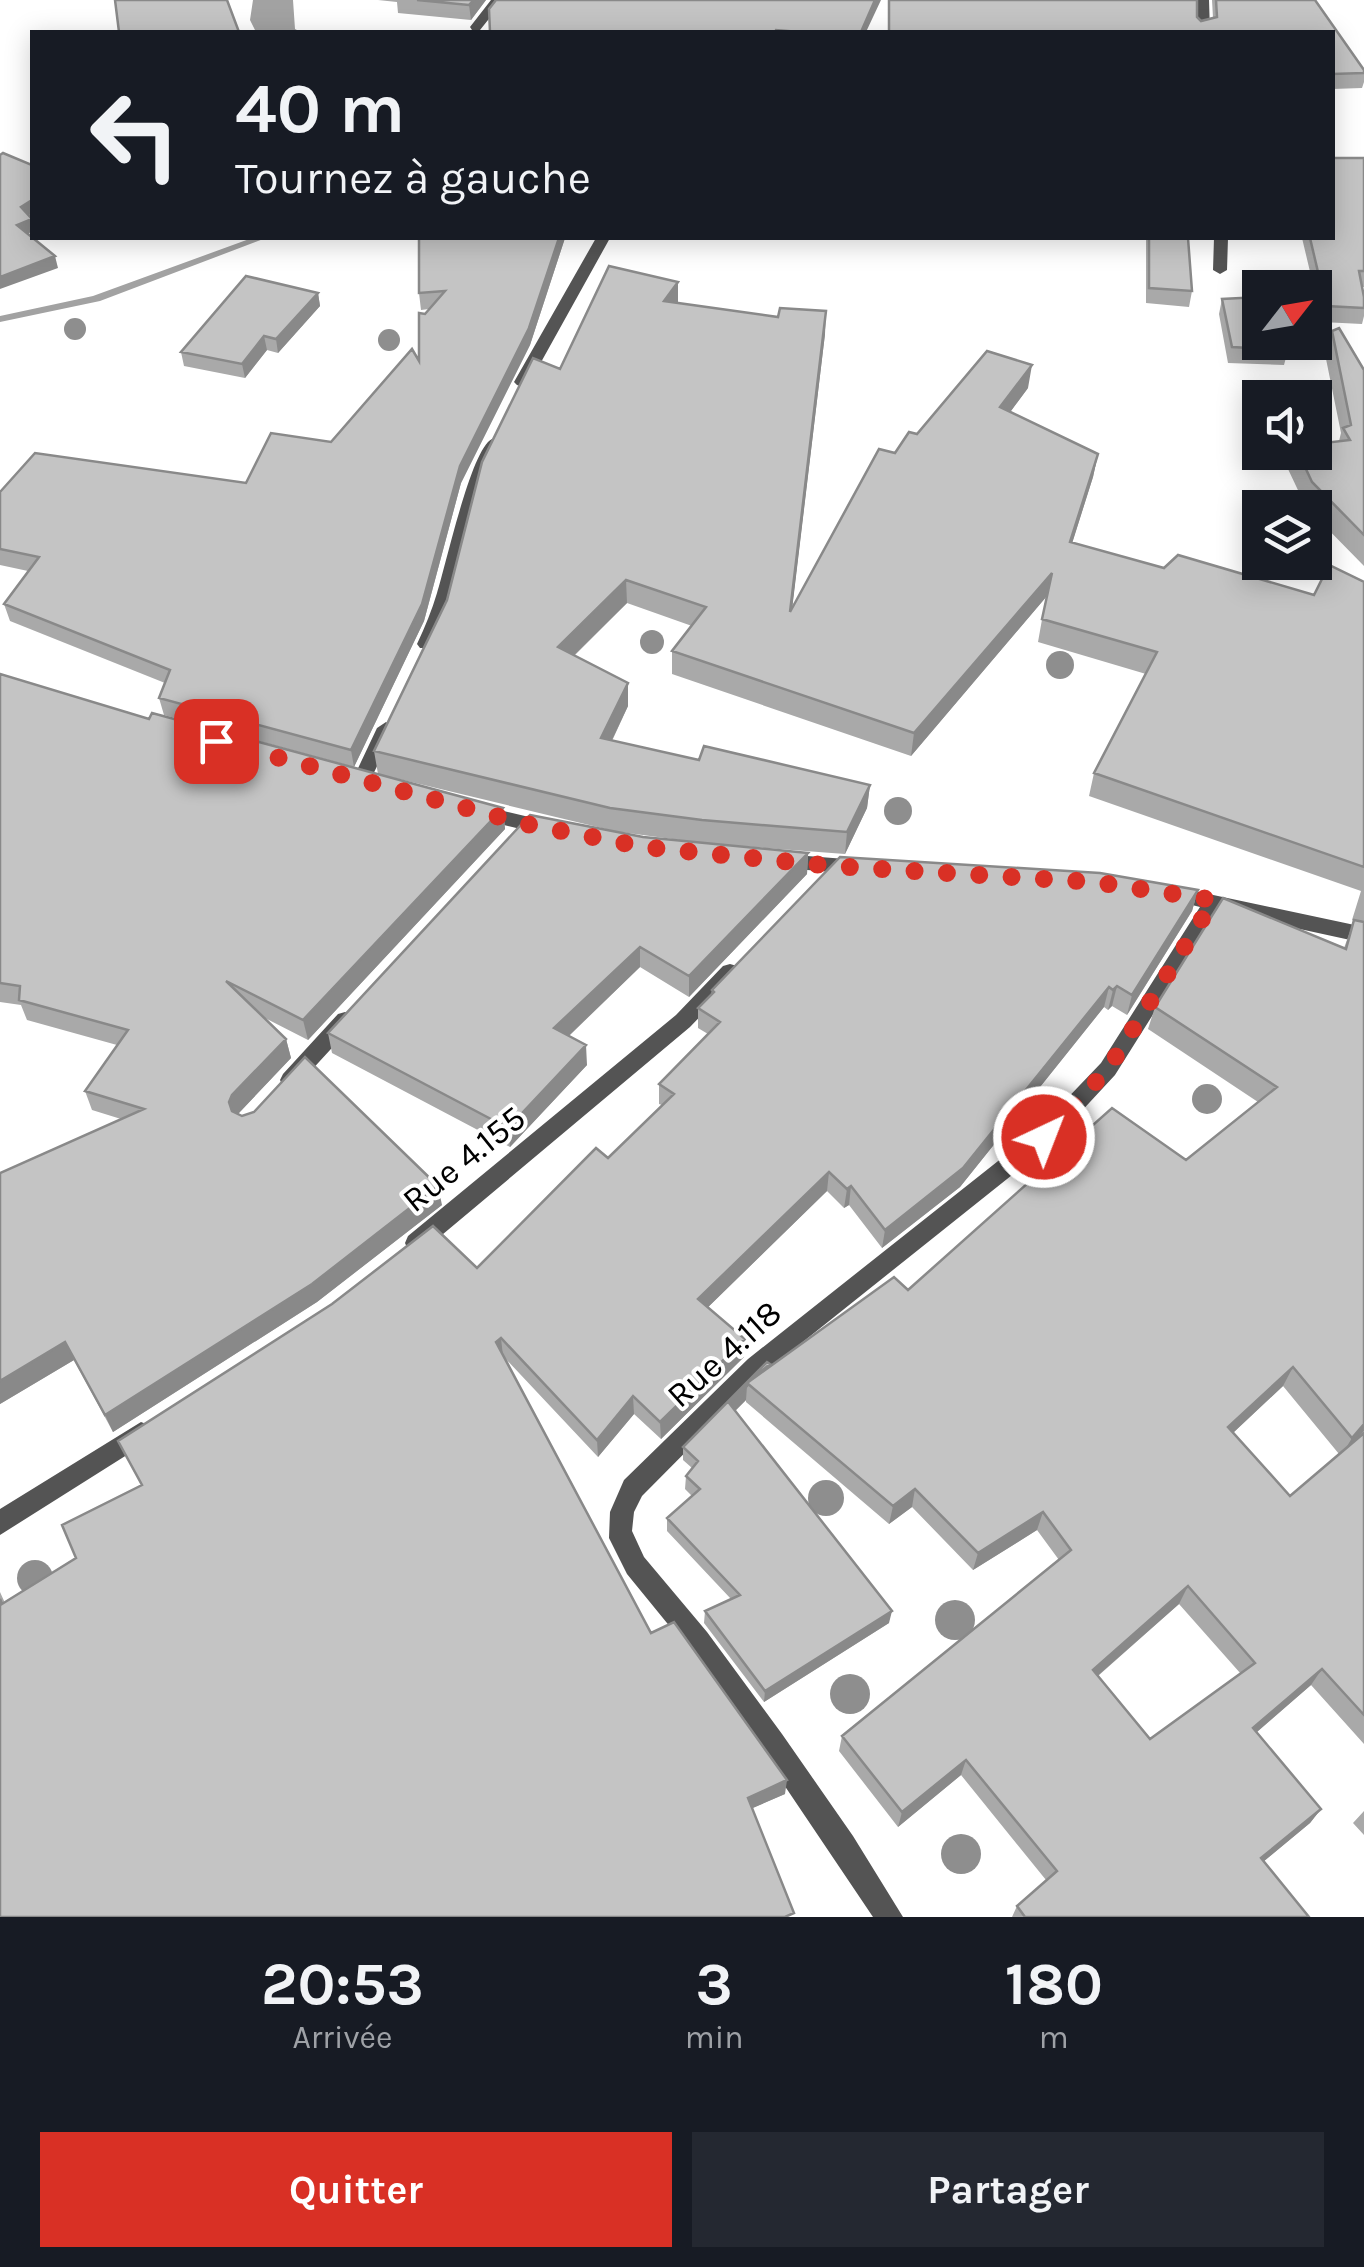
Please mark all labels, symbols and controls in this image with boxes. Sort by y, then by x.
text: 40 m [235,68,405,150]
icon: left [70,70,200,200]
text: Tournez à gauche [235,152,591,204]
north arrow [1242,270,1332,360]
map controls [1242,270,1332,580]
button: sound [1242,380,1332,470]
button: layers [1242,490,1332,580]
pin [174,699,259,784]
icon: arrive [189,714,244,769]
position arrow [992,1085,1096,1189]
street label: Rue 4.155 [394,1097,534,1221]
street label: Rue 4.118 [659,1292,789,1416]
text: 20:53 [261,1949,424,2019]
text: 3 [696,1949,733,2019]
text: 180 [1005,1949,1103,2019]
text: Arrivée [292,2019,392,2056]
text: min [685,2019,744,2056]
text: m [1039,2019,1069,2056]
button: Quitter [40,2132,672,2247]
button: Partager [692,2132,1324,2247]

